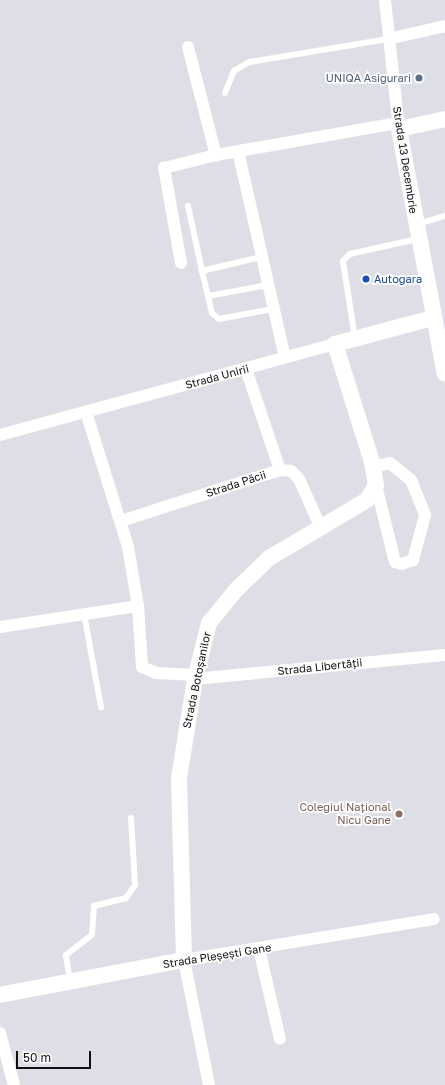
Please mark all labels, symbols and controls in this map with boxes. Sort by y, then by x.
place label: UNIQA Asigurari [326,71,411,85]
marker: UNIQA Asigurari [414,73,424,83]
street label: Strada 13 Decembrie [390,105,420,215]
place label: Autogara [374,272,422,286]
marker: Autogara [361,274,371,284]
street label: Strada Unirii [184,362,250,392]
street label: Strada Păcii [204,468,268,500]
street label: Strada Botoșanilor [180,631,214,729]
street label: Strada Libertății [277,656,363,678]
place label: Colegiul Național Nicu Gane [299,801,391,827]
marker: Colegiul Național Nicu Gane [394,809,404,819]
street label: Strada Pleșești Gane [162,941,272,971]
scale bar [18,1043,93,1069]
text: 50 m [23,1050,51,1065]

